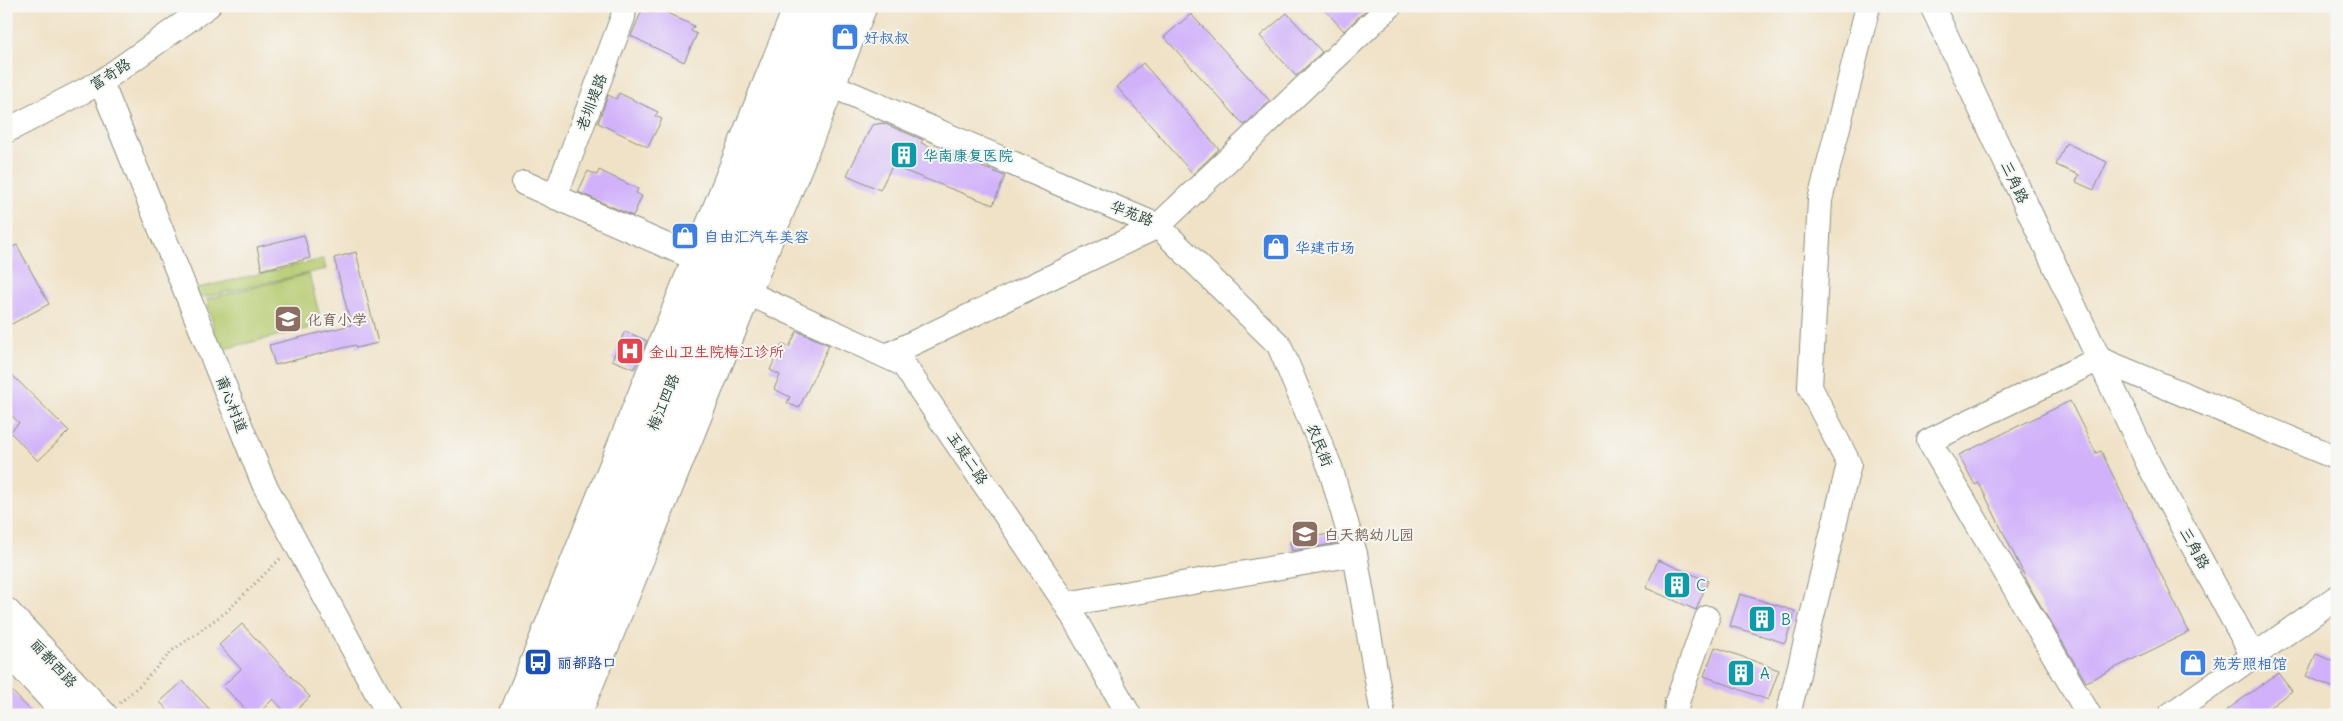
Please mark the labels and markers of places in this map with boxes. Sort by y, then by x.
shop icon: 好叔叔 [830,22,860,52]
place label: 好叔叔 [864,28,909,47]
building icon: 华南康复医院 [889,140,919,170]
place label: 华南康复医院 [923,146,1013,165]
shop icon: 自由汇汽车美容 [670,221,700,251]
place label: 自由汇汽车美容 [704,227,809,246]
shop icon: 华建市场 [1261,232,1291,262]
place label: 华建市场 [1295,238,1355,257]
school or university icon: 化育小学 [273,304,303,334]
place label: 化育小学 [307,310,367,329]
hospital icon: 金山卫生院梅江诊所 [615,336,645,366]
place label: 金山卫生院梅江诊所 [649,342,784,361]
school or university icon: 白天鹅幼儿园 [1290,519,1320,549]
place label: 白天鹅幼儿园 [1324,525,1414,544]
building icon: C [1662,570,1692,600]
place label: C [1696,576,1706,595]
building icon: B [1747,604,1777,634]
place label: B [1781,610,1791,629]
bus stop icon: 丽都路口 [523,647,553,677]
shop icon: 苑芳照相馆 [2178,648,2208,678]
place label: 丽都路口 [557,653,617,672]
place label: 苑芳照相馆 [2212,654,2287,673]
building icon: A [1726,658,1756,688]
place label: A [1760,664,1770,683]

